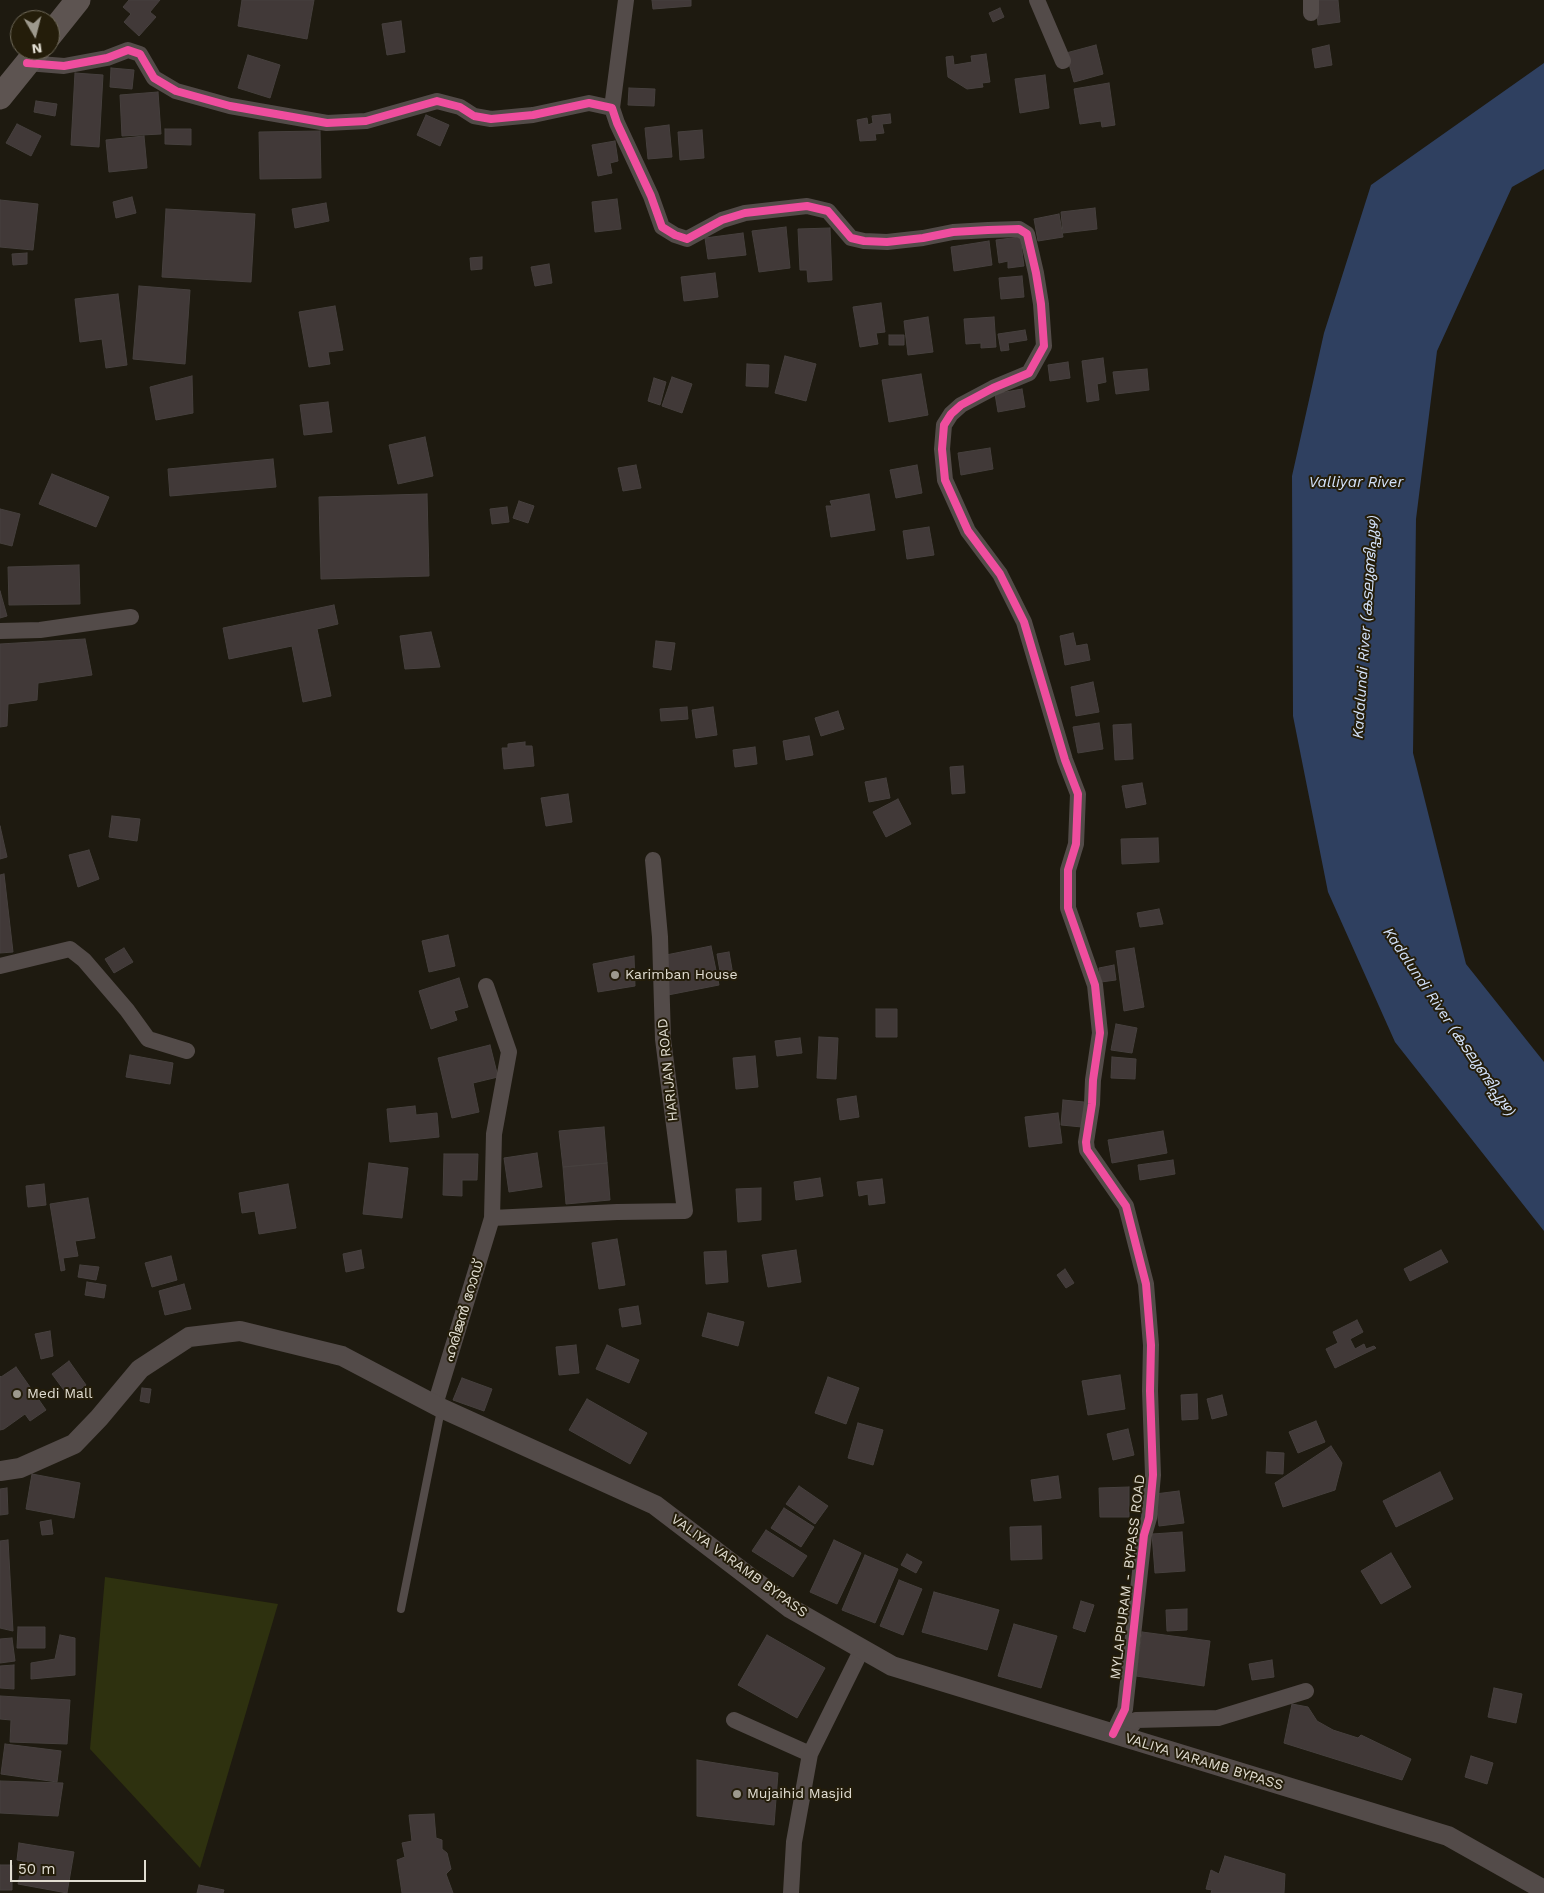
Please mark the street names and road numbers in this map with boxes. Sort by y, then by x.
street label: HARIJAN ROAD [654,1018,682,1122]
street label: ഹരിജൻ റോഡ് [441,1258,487,1364]
street label: MYLAPPURAM - BYPASS ROAD [1107,1473,1149,1681]
street label: VALIYA VARAMB BYPASS [668,1511,810,1621]
street label: VALIYA VARAMB BYPASS [1123,1730,1285,1794]

